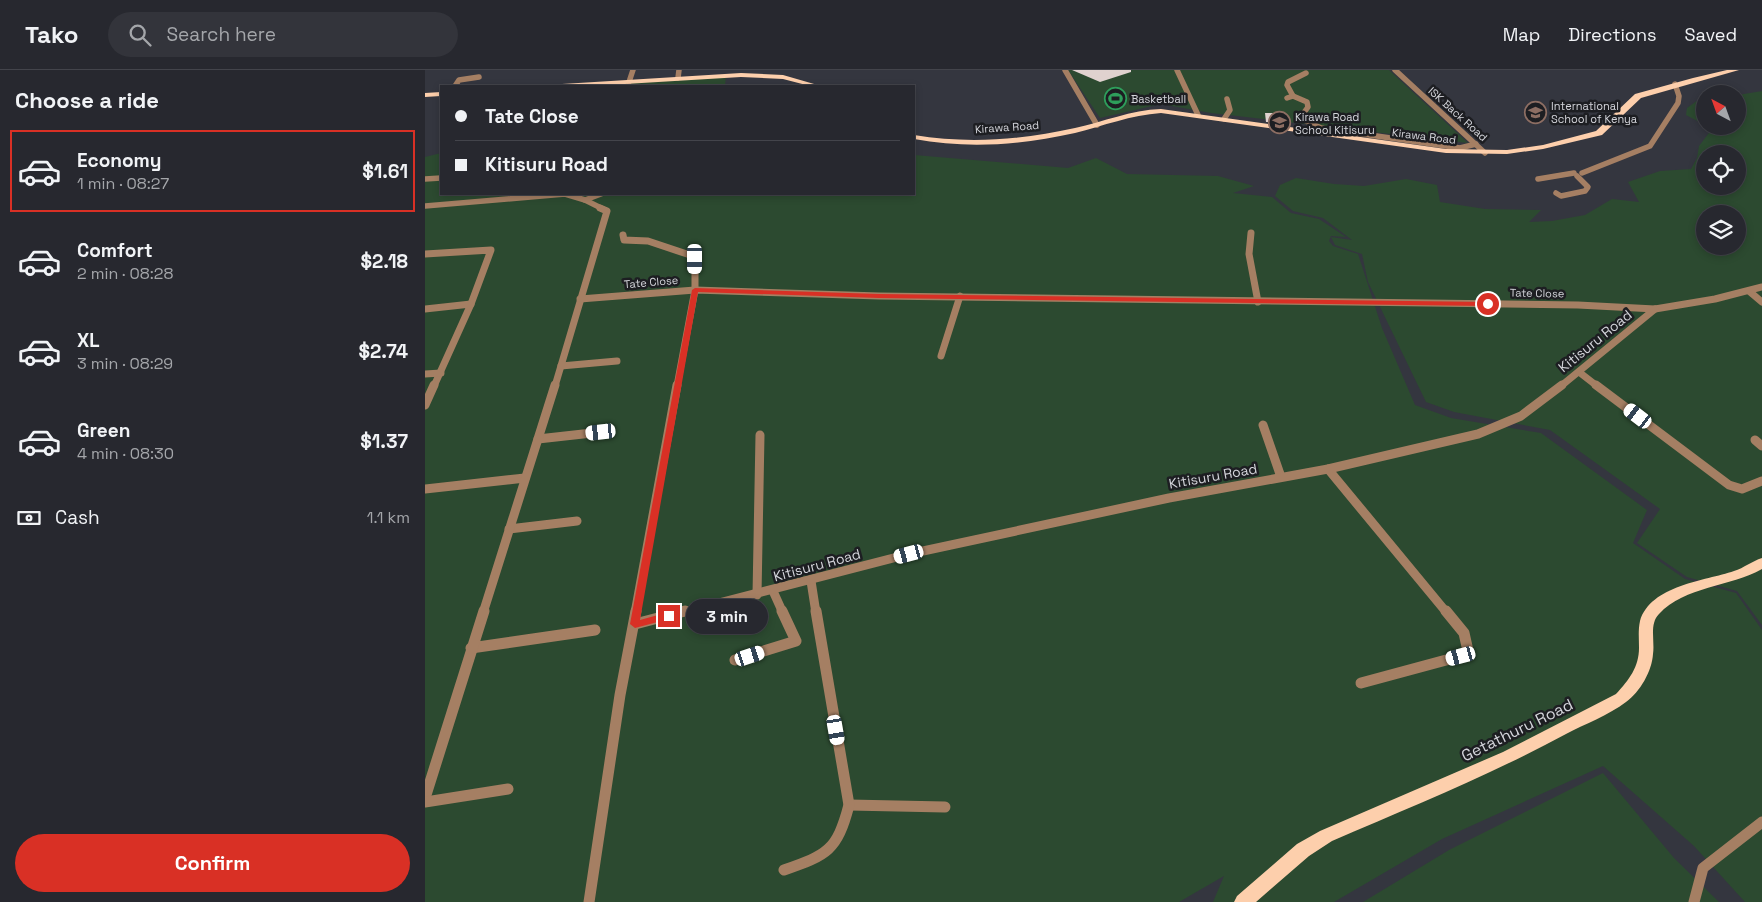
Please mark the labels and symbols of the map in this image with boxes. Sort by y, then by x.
street label: ISK Back Road [1426,84,1490,144]
north arrow [1696,85,1746,135]
sports icon: Basketball [1103,87,1127,111]
place label: Basketball [1131,92,1186,106]
place label: International School of Kenya [1551,99,1638,126]
school or university icon: International School of Kenya [1523,100,1547,124]
place label: Kirawa Road School Kitisuru [1295,110,1375,137]
school or university icon: Kirawa Road School Kitisuru [1267,111,1291,135]
street label: Kirawa Road [974,118,1040,136]
street label: Kirawa Road [1391,125,1457,147]
car [687,244,702,274]
street label: Tate Close [623,273,679,291]
street label: Tate Close [1510,286,1564,300]
route start [1477,293,1499,315]
street label: Kitisuru Road [1555,306,1635,376]
car [1621,401,1654,431]
car [585,423,616,441]
street label: Kitisuru Road [1167,459,1259,493]
car [892,543,925,565]
street label: Kitisuru Road [771,545,863,585]
callout: 3 min [687,598,769,634]
route end [658,605,680,627]
car [733,644,766,668]
car [1444,645,1477,667]
street label: Getathuru Road [1458,694,1576,766]
car [826,714,845,746]

